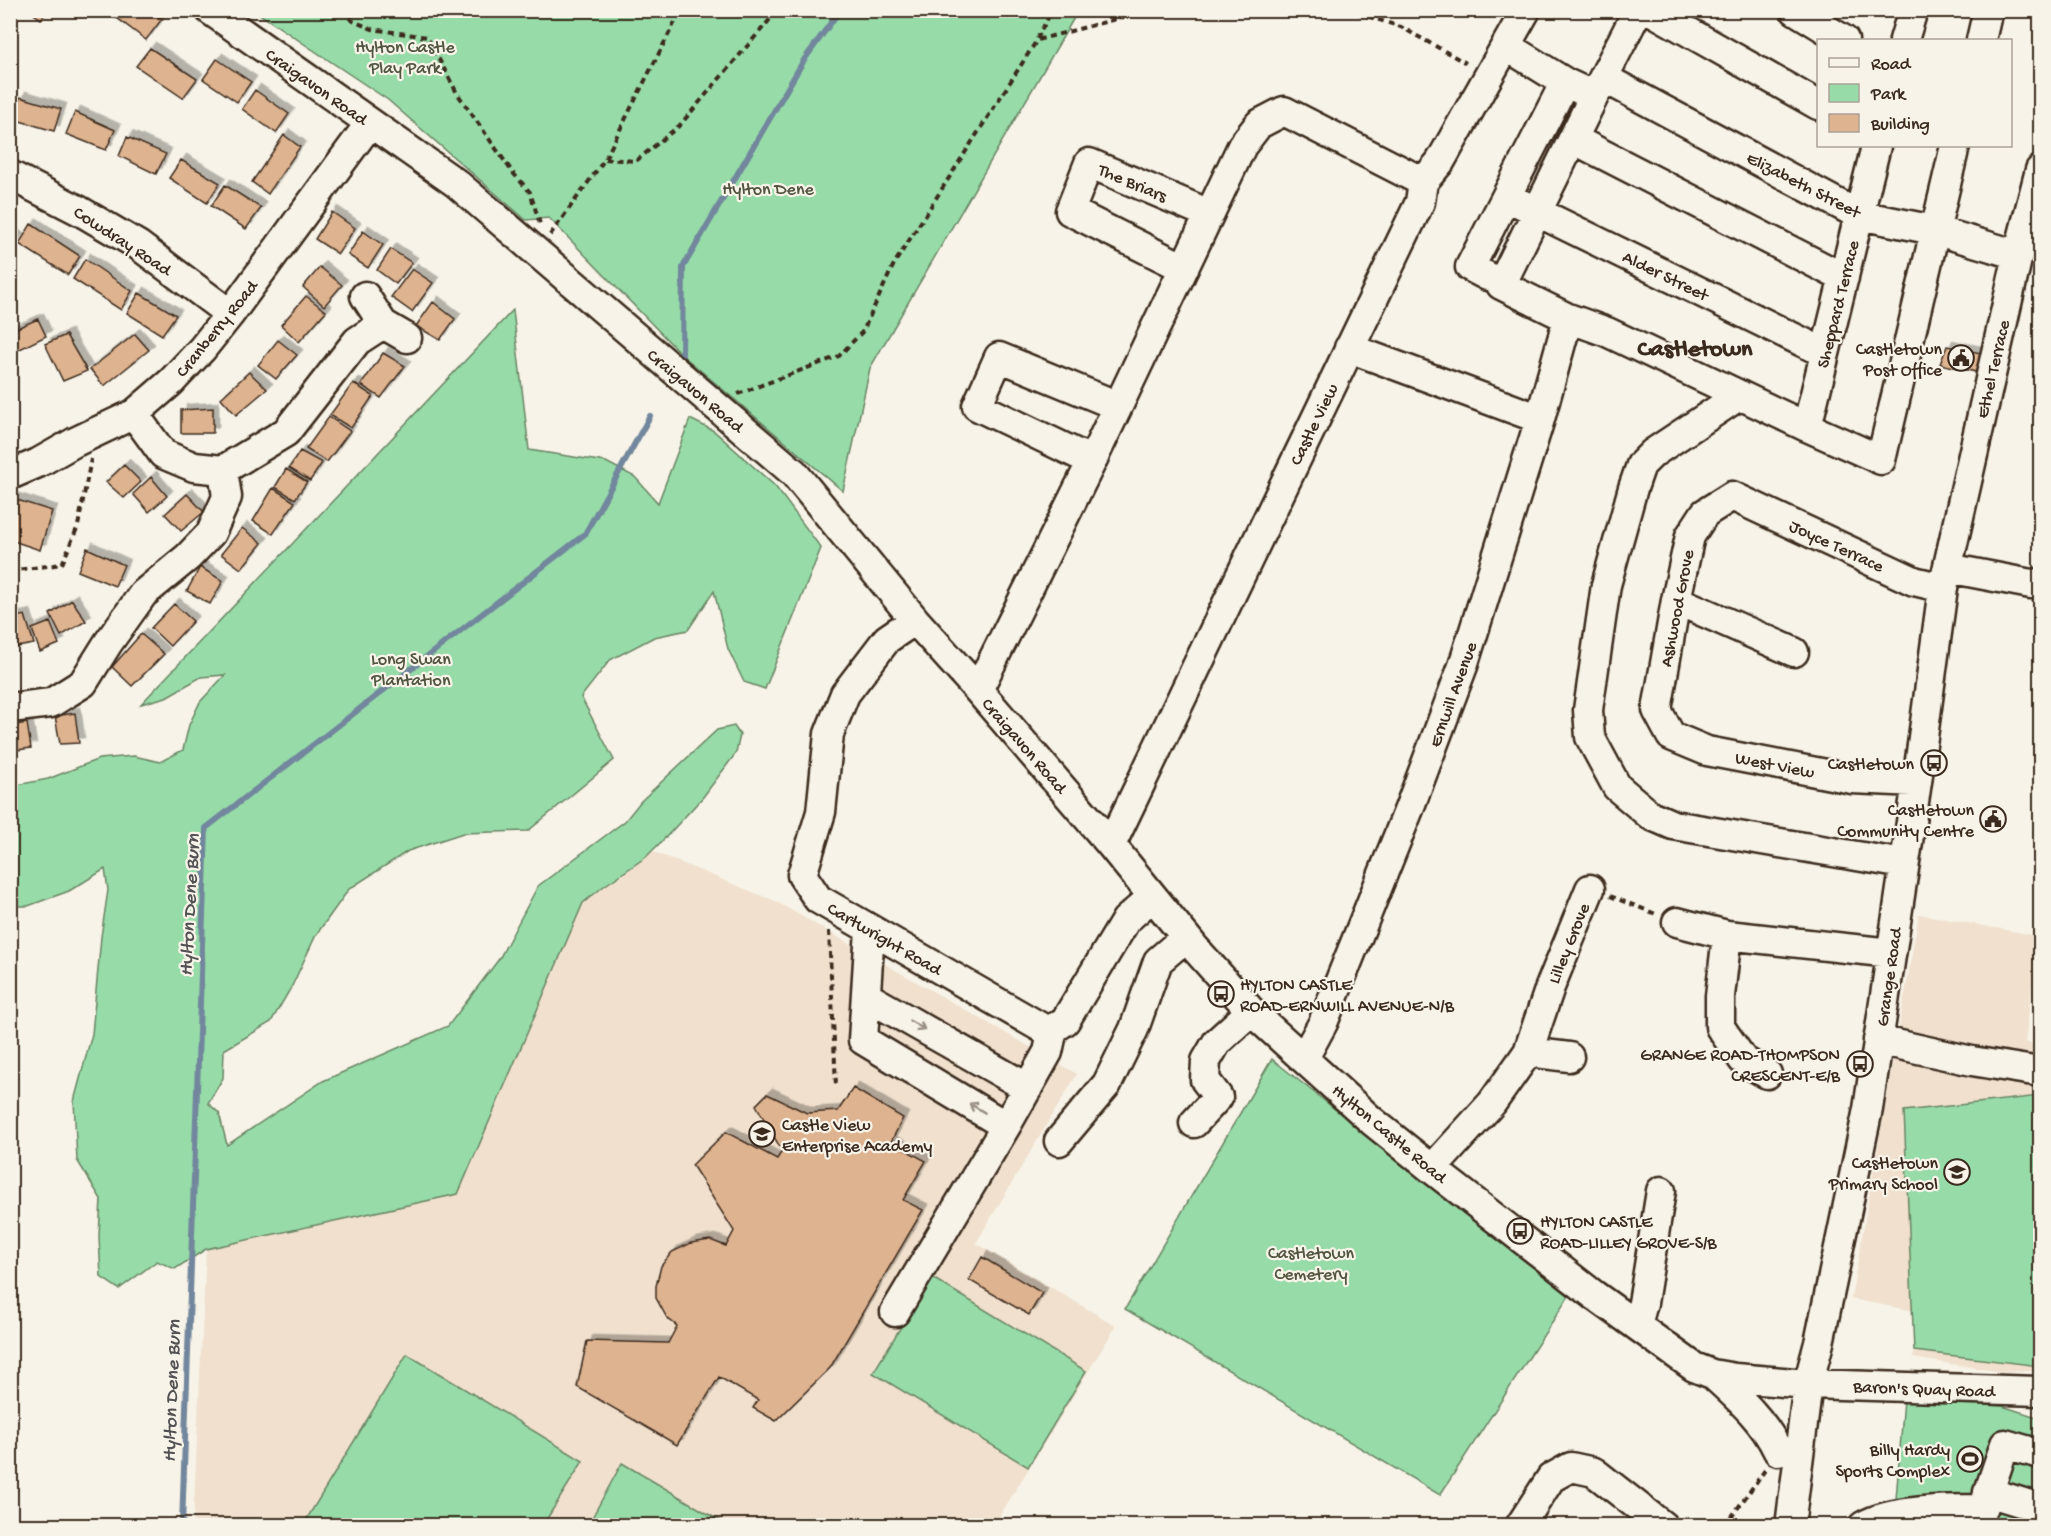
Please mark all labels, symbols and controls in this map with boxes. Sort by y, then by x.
park label: Hylton Castle Play Park [355,38,455,80]
legend [1817,39,2012,147]
street label: Craigavon Road [261,45,372,132]
text: Road [1871,55,1912,76]
text: Park [1870,85,1907,106]
text: Building [1870,115,1930,136]
street label: Elizabeth Street [1742,148,1865,225]
street label: The Briars [1094,160,1171,209]
park label: Hylton Dene [722,180,814,201]
street label: Cowdray Road [69,203,176,282]
street label: Sheppard Terrace [1813,238,1866,370]
street label: Alder Street [1618,247,1713,308]
street label: Cranberry Road [172,276,264,382]
street label: Ethel Terrace [1973,318,2016,421]
district label: Castletown [1638,336,1753,365]
place label: Castletown Post Office [1856,340,1943,382]
public building icon: Castletown Post Office [1946,343,1976,373]
street label: Craigavon Road [642,345,748,439]
street label: Castle View [1286,381,1344,469]
street label: Joyce Terrace [1785,516,1887,579]
street label: Ashwood Grove [1657,548,1700,669]
street label: Ernwill Avenue [1426,639,1483,750]
park label: Long Swan Plantation [371,650,451,692]
street label: Craigavon Road [976,695,1071,800]
bus stop icon: Castletown [1919,748,1949,778]
street label: West View [1733,749,1816,784]
place label: Castletown [1828,755,1914,776]
place label: Castletown Community Centre [1837,801,1975,843]
public building icon: Castletown Community Centre [1978,804,2008,834]
water label: Hylton Dene Burn [176,833,207,977]
street label: Cartwright Road [823,899,946,982]
street label: Lilley Grove [1545,900,1596,987]
street label: Grange Road [1873,925,1908,1028]
place label: HYLTON CASTLE ROAD-ERNWILL AVENUE-N/B [1240,976,1455,1018]
bus stop icon: HYLTON CASTLE ROAD-ERNWILL AVENUE-N/B [1206,979,1236,1009]
one-way arrow [908,1019,925,1031]
place label: GRANGE ROAD-THOMPSON CRESCENT-E/B [1640,1046,1841,1088]
bus stop icon: GRANGE ROAD-THOMPSON CRESCENT-E/B [1845,1049,1875,1079]
street label: Hylton Castle Road [1327,1081,1451,1190]
one-way arrow [969,1102,986,1114]
place label: Castle View Enterprise Academy [782,1116,932,1158]
school or university icon: Castle View Enterprise Academy [747,1119,777,1149]
place label: Castletown Primary School [1828,1154,1938,1196]
school or university icon: Castletown Primary School [1942,1157,1972,1187]
place label: HYLTON CASTLE ROAD-LILLEY GROVE-S/B [1540,1213,1717,1255]
bus stop icon: HYLTON CASTLE ROAD-LILLEY GROVE-S/B [1505,1216,1535,1246]
park label: Castletown Cemetery [1268,1244,1355,1286]
water label: Hylton Dene Burn [160,1319,187,1463]
street label: Baron's Quay Road [1852,1377,1997,1404]
place label: Billy Hardy Sports Complex [1835,1441,1951,1483]
sports icon: Billy Hardy Sports Complex [1955,1444,1985,1474]

